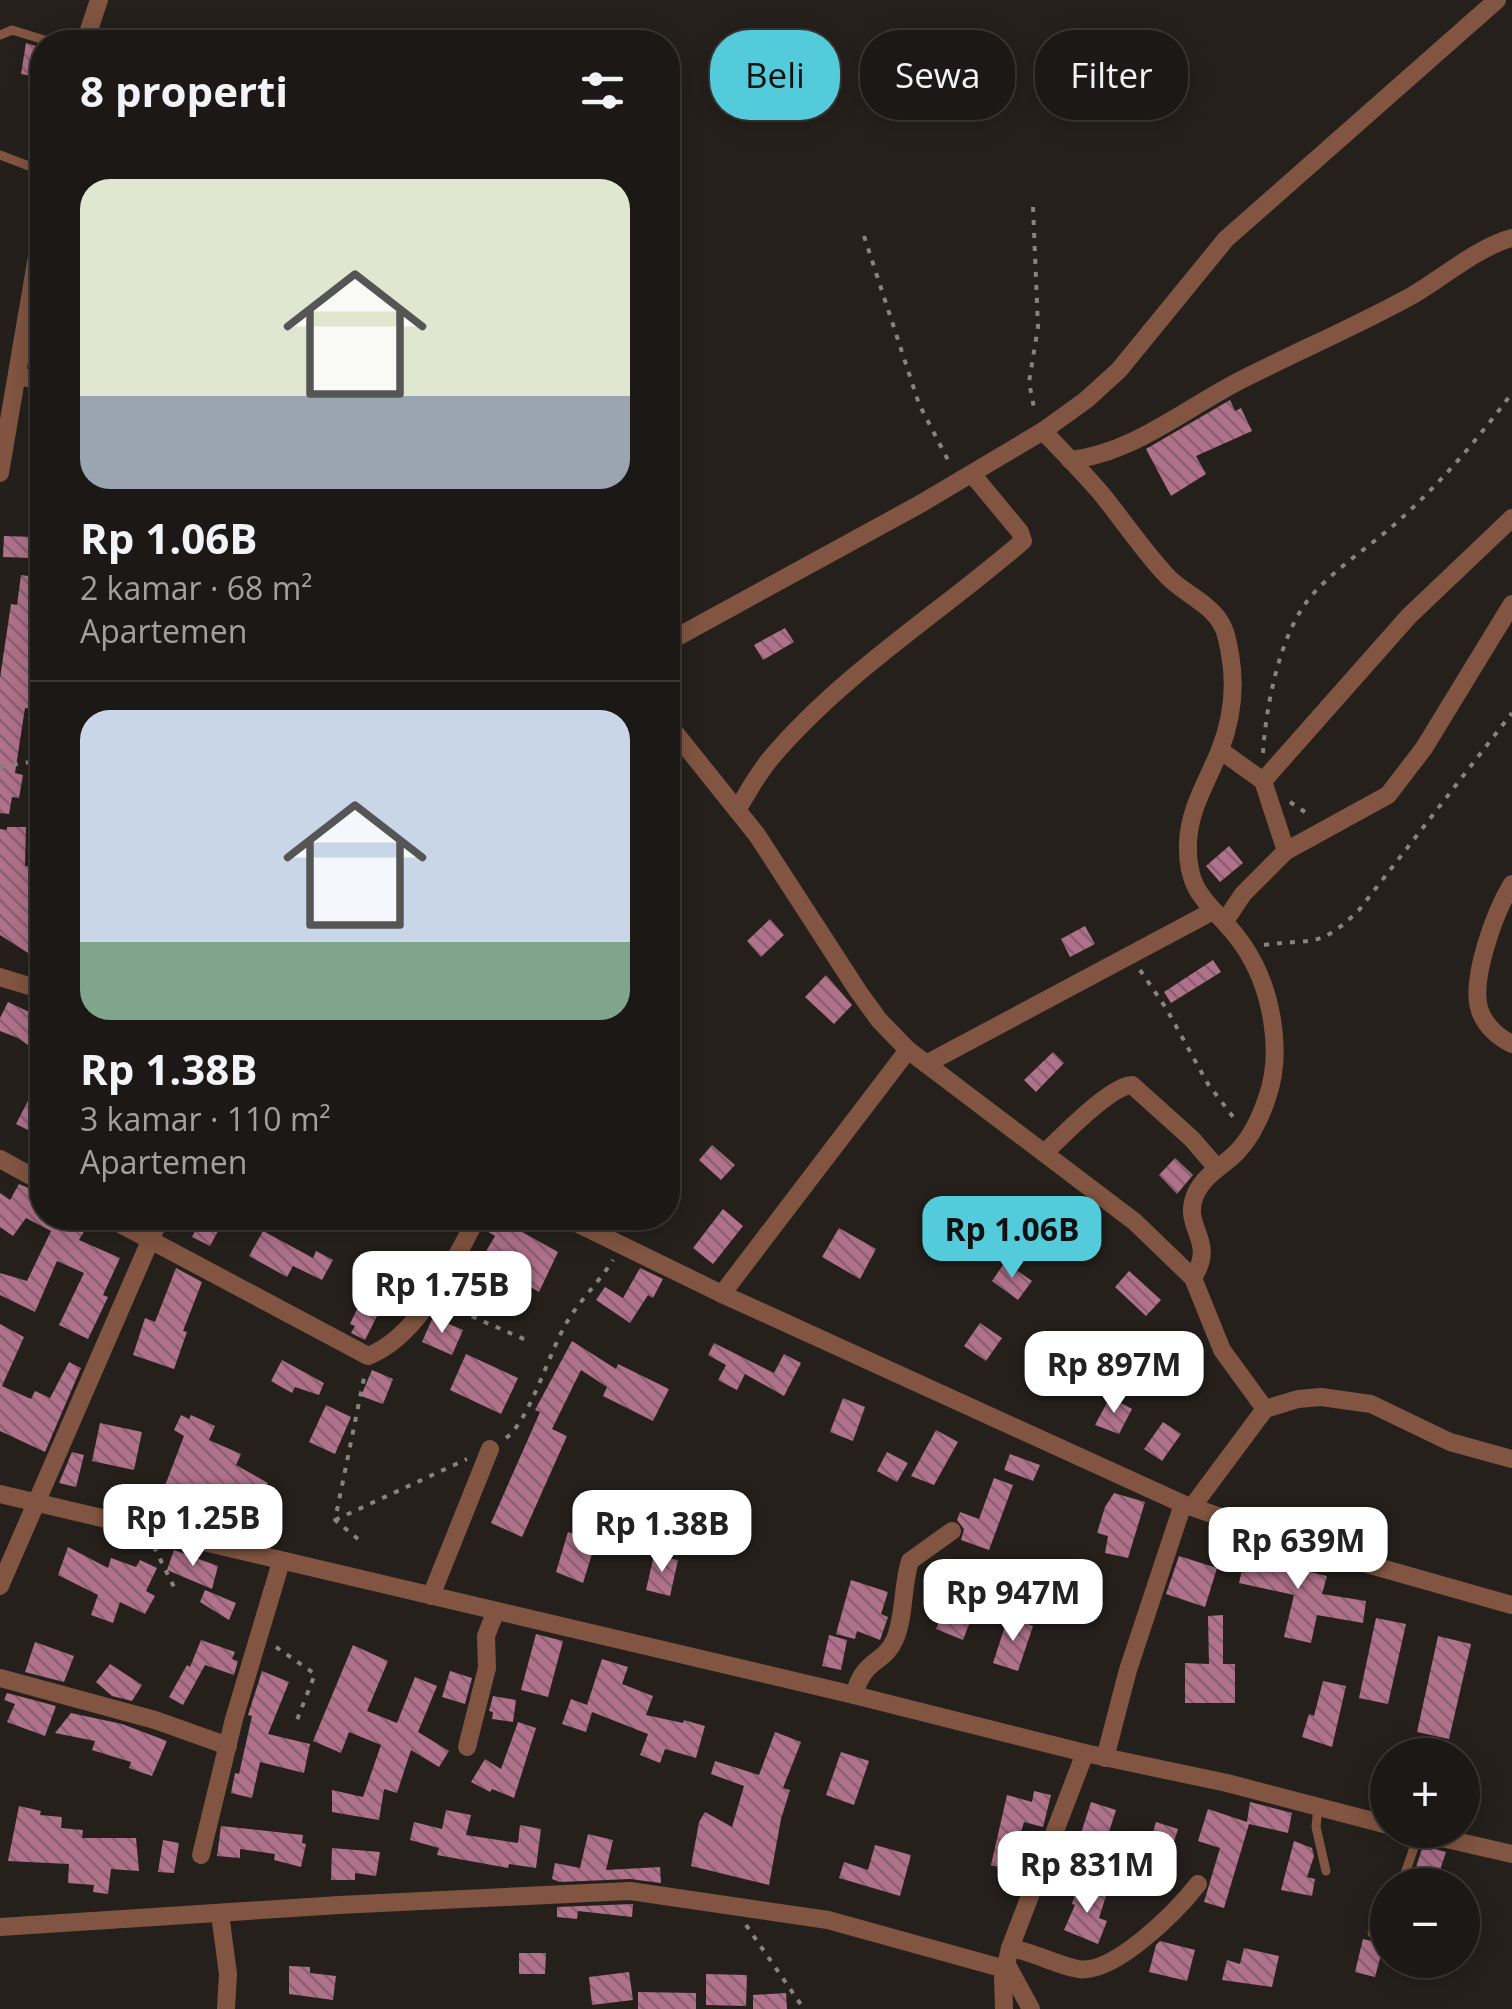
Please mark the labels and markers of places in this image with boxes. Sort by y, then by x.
pin: Rp 1.06B [909,1196,1115,1281]
pin: Rp 1.75B [339,1251,545,1336]
pin: Rp 897M [1022,1331,1206,1416]
pin: Rp 1.25B [90,1484,296,1569]
pin: Rp 1.38B [559,1490,765,1575]
pin: Rp 639M [1206,1507,1390,1592]
pin: Rp 947M [921,1559,1105,1644]
pin: Rp 831M [995,1831,1179,1916]

